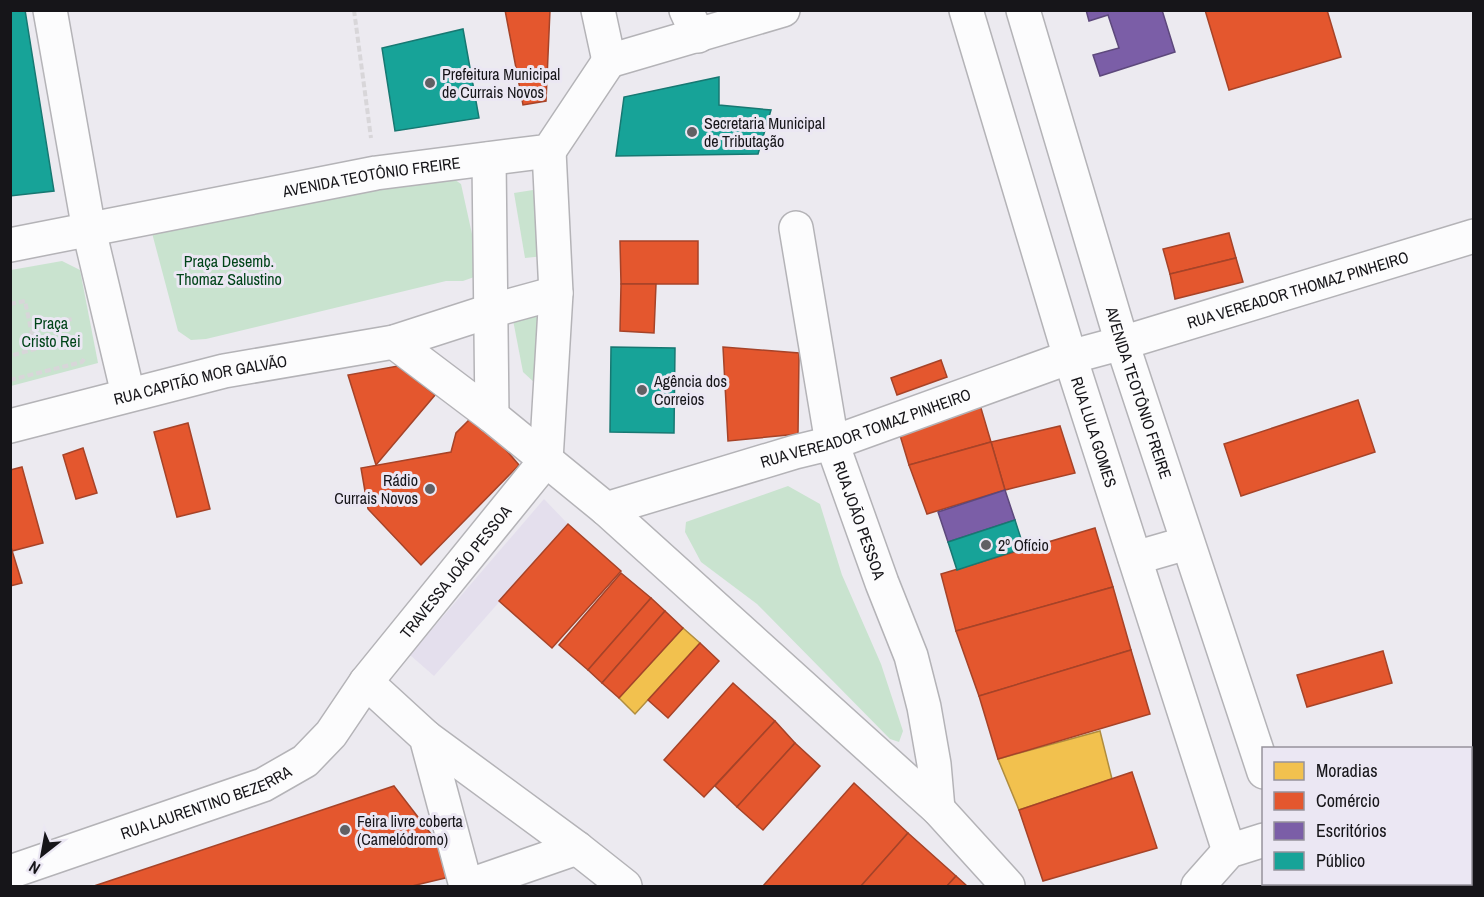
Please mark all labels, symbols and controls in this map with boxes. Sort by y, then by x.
place label: Prefeitura Municipal de Currais Novos [442,63,560,103]
marker: Prefeitura Municipal de Currais Novos [423,76,437,90]
place label: Secretaria Municipal de Tributação [704,112,825,152]
marker: Secretaria Municipal de Tributação [685,125,699,139]
street label: AVENIDA TEOTÔNIO FREIRE [280,151,462,202]
street label: RUA VEREADOR THOMAZ PINHEIRO [1184,246,1411,334]
park label: Praça Desemb. Thomaz Salustino [176,250,282,290]
street label: AVENIDA TEOTÔNIO FREIRE [1101,303,1177,482]
park label: Praça Cristo Rei [21,312,81,352]
street label: RUA CAPITÃO MOR GALVÃO [111,349,289,410]
place label: Agência dos Correios [653,370,727,410]
street label: RUA LULA GOMES [1066,374,1122,490]
marker: Agência dos Correios [635,383,649,397]
street label: RUA VEREADOR TOMAZ PINHEIRO [758,383,974,473]
street label: RUA JOÃO PESSOA [828,458,891,583]
place label: Rádio Currais Novos [334,469,418,509]
marker: Rádio Currais Novos [423,482,437,496]
street label: TRAVESSA JOÃO PESSOA [395,500,516,643]
place label: 2º Ofício [998,534,1049,556]
marker: 2º Ofício [979,538,993,552]
legend [1262,747,1472,885]
text: Moradias [1316,758,1378,783]
street label: RUA LAURENTINO BEZERRA [118,760,296,844]
text: Comércio [1316,788,1380,813]
place label: Feira livre coberta (Camelódromo) [357,810,464,850]
text: Escritórios [1316,818,1387,843]
marker: Feira livre coberta (Camelódromo) [338,823,352,837]
north arrow [12,825,72,885]
text: Público [1316,848,1365,873]
text: N [25,856,44,880]

